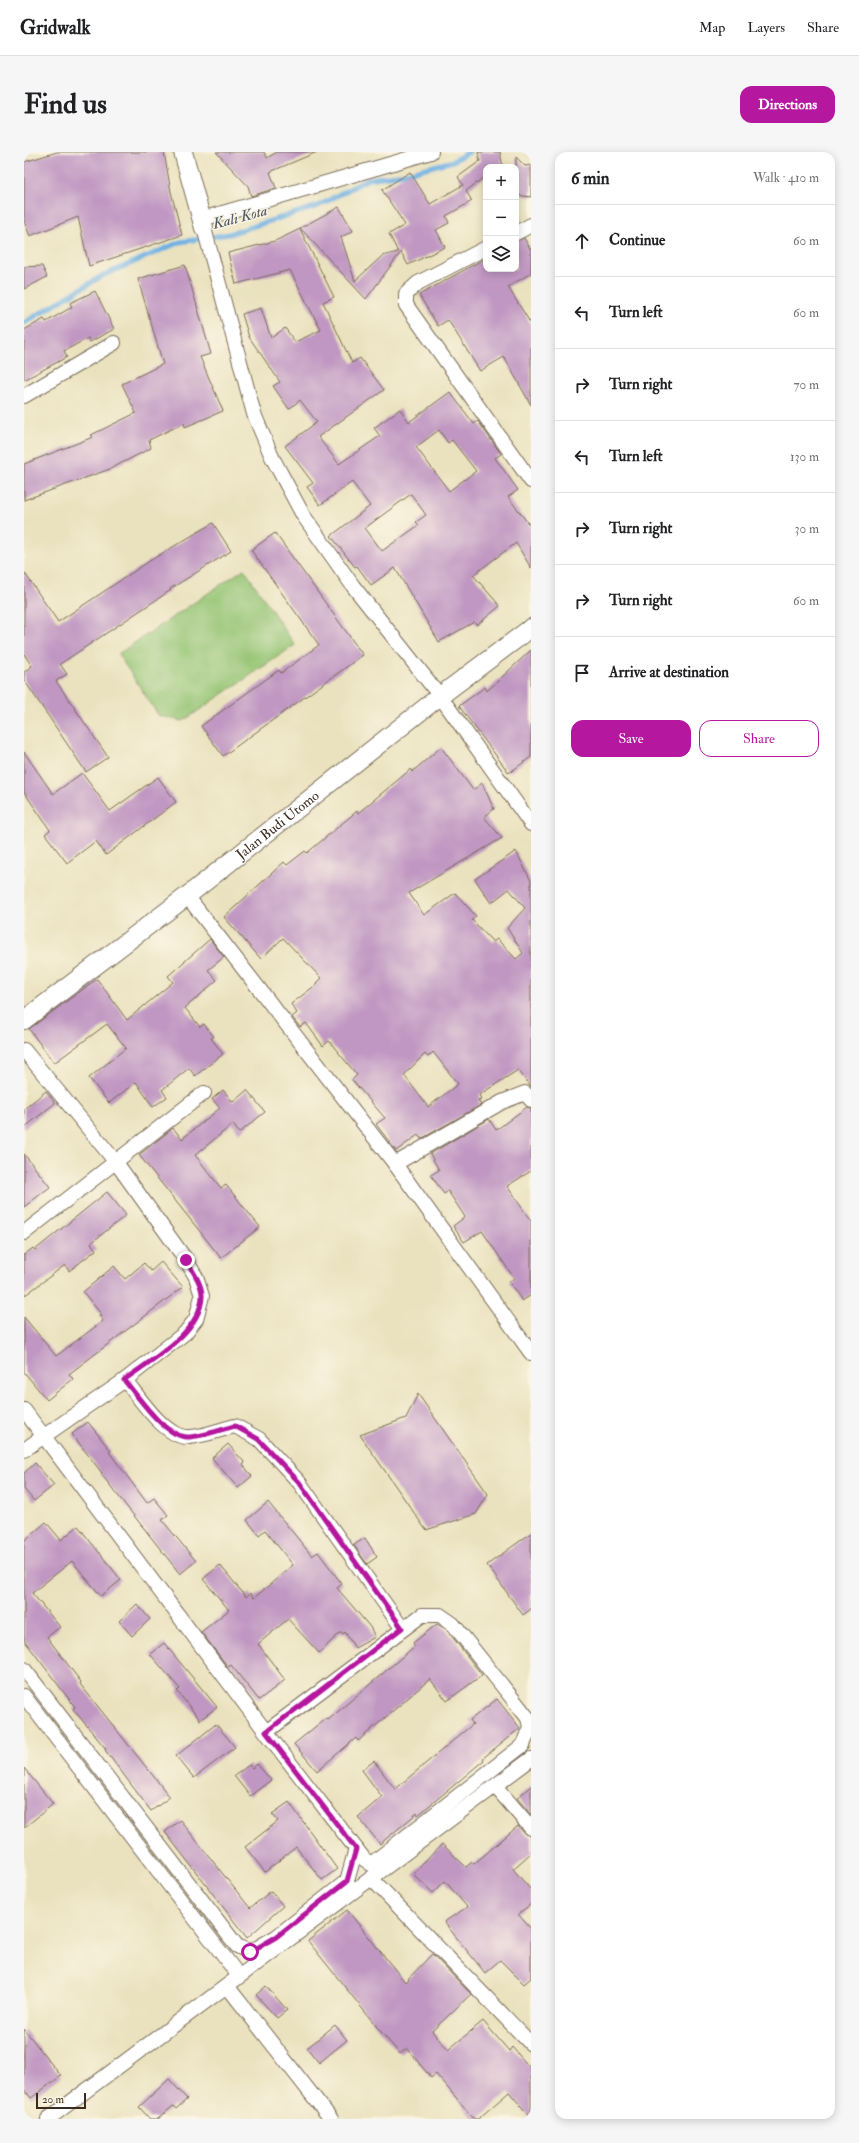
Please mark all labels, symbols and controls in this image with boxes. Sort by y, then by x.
text: Gridwalk [20,16,91,40]
text: Map [699,19,725,36]
text: Layers [747,19,785,36]
text: Share [807,19,839,36]
button: Directions [740,86,835,123]
text: Find us [24,87,107,122]
map controls [483,164,519,272]
button: + [483,164,519,200]
text: 6 min [571,168,610,189]
text: Walk · 410 m [753,170,819,186]
button: − [483,200,519,236]
water label: Kali Kota [210,201,270,234]
icon: ahead [571,230,593,252]
text: Continue [609,231,665,250]
text: 60 m [793,233,819,249]
button: layers [483,236,519,272]
icon: left [571,302,593,324]
text: Turn left [609,303,663,322]
text: 60 m [793,305,819,321]
icon: right [571,374,593,396]
text: Turn right [609,375,672,394]
text: 70 m [794,377,819,393]
icon: left [571,446,593,468]
text: Turn left [609,447,663,466]
text: 130 m [790,449,819,465]
icon: right [571,518,593,540]
text: Turn right [609,519,672,538]
text: 30 m [795,521,819,537]
icon: right [571,590,593,612]
text: Turn right [609,591,672,610]
text: 60 m [793,593,819,609]
icon: arrive [571,662,593,684]
text: Arrive at destination [609,663,729,682]
button: Save [571,720,691,757]
button: Share [699,720,819,757]
street label: Jalan Budi Utomo [232,787,323,864]
route end [177,1251,195,1269]
route start [241,1943,259,1961]
scale bar [36,2091,86,2110]
text: 20 m [42,2093,64,2106]

